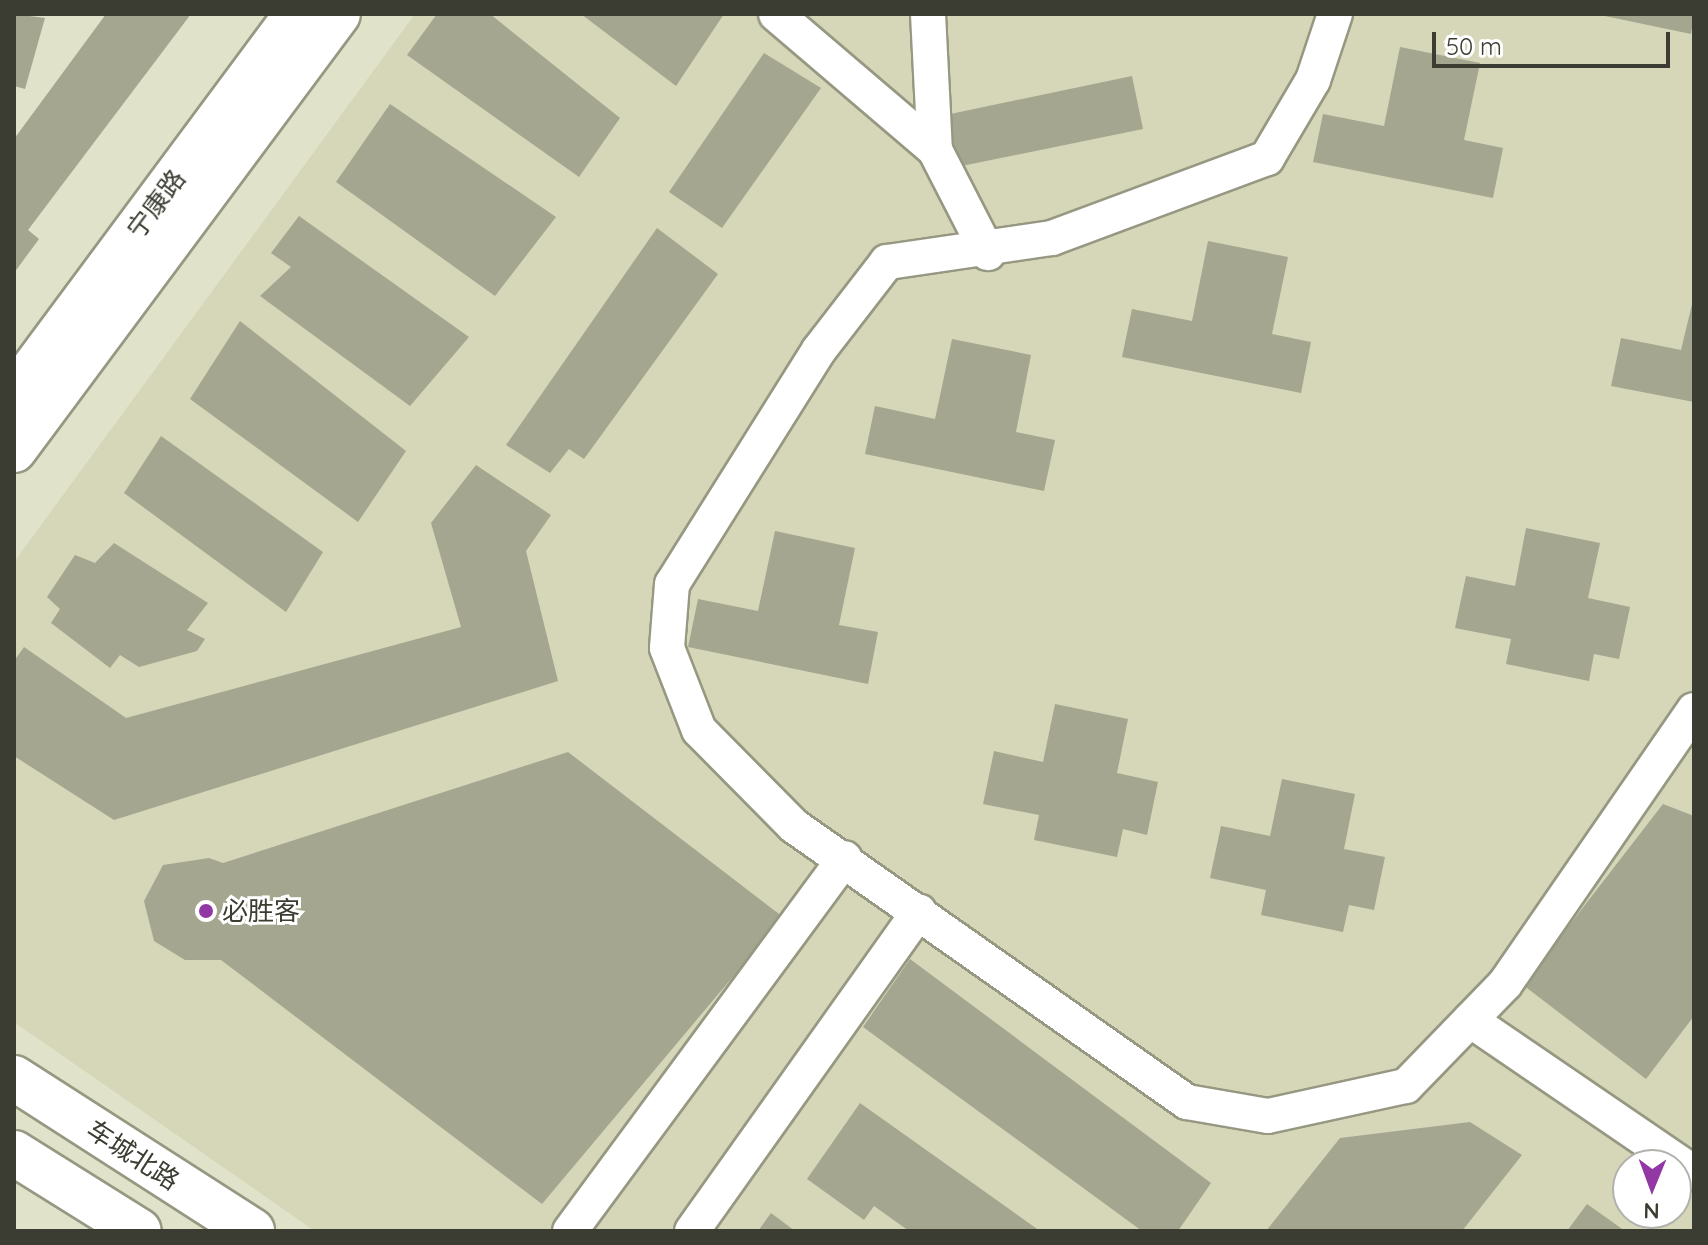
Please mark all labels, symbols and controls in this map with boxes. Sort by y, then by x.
scale bar [1436,16,1674,66]
text: 50 m [1446,31,1502,61]
street label: 宁康路 [120,163,192,245]
place label: 必胜客 [222,895,300,927]
marker: 必胜客 [197,902,215,920]
street label: 车城北路 [81,1114,185,1196]
north arrow [1612,1149,1692,1229]
text: N [1643,1197,1660,1225]

